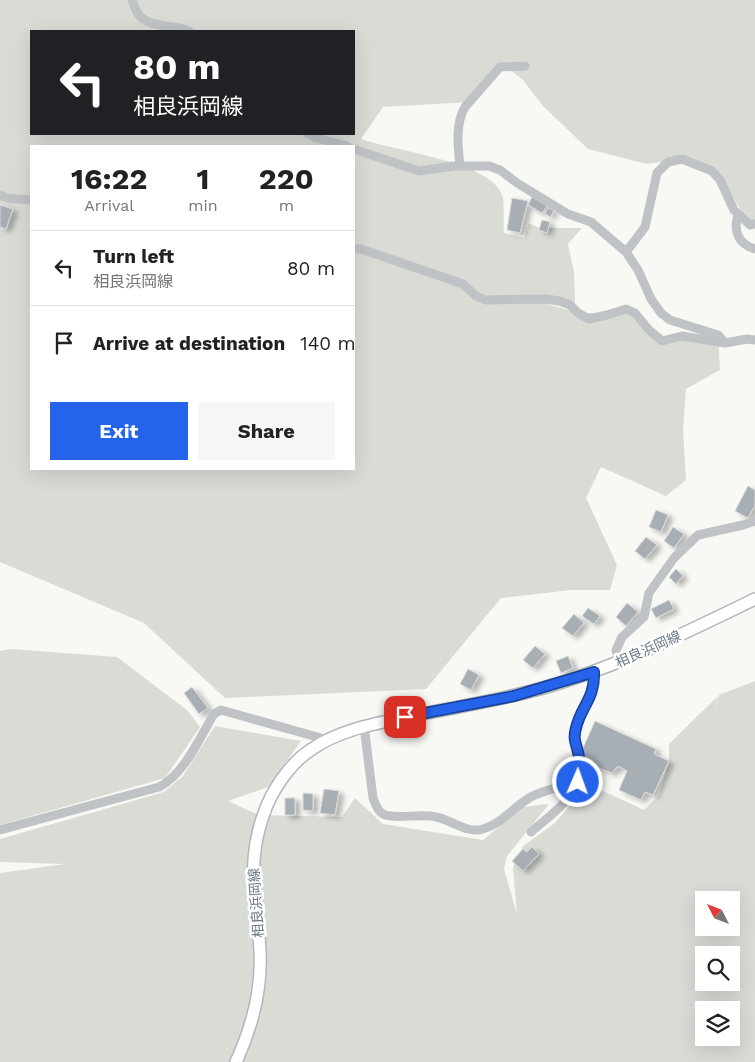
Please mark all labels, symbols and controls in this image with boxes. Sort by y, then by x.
text: 80 m [133,46,220,88]
icon: left [50,50,115,115]
text: 相良浜岡線 [133,94,243,119]
text: 16:22 [71,161,147,196]
text: 1 [197,161,210,196]
text: 220 [259,161,314,196]
text: Arrival [84,196,134,215]
text: min [188,196,218,215]
text: m [279,196,294,215]
text: Turn left [93,245,174,268]
icon: left [50,254,78,282]
text: 80 m [287,257,335,280]
text: 相良浜岡線 [93,272,173,291]
icon: arrive [50,329,78,357]
text: Arrive at destination [93,332,285,355]
text: 140 m [300,332,356,355]
button: Exit [50,402,188,460]
button: Share [198,402,335,460]
street label: 相良浜岡線 [613,627,683,671]
pin [384,696,426,738]
icon: arrive [391,703,419,731]
position arrow [551,755,603,807]
street label: 相良浜岡線 [246,868,266,938]
north arrow [695,891,740,936]
map controls [695,891,740,1046]
button: search [695,946,740,991]
button: layers [695,1001,740,1046]

